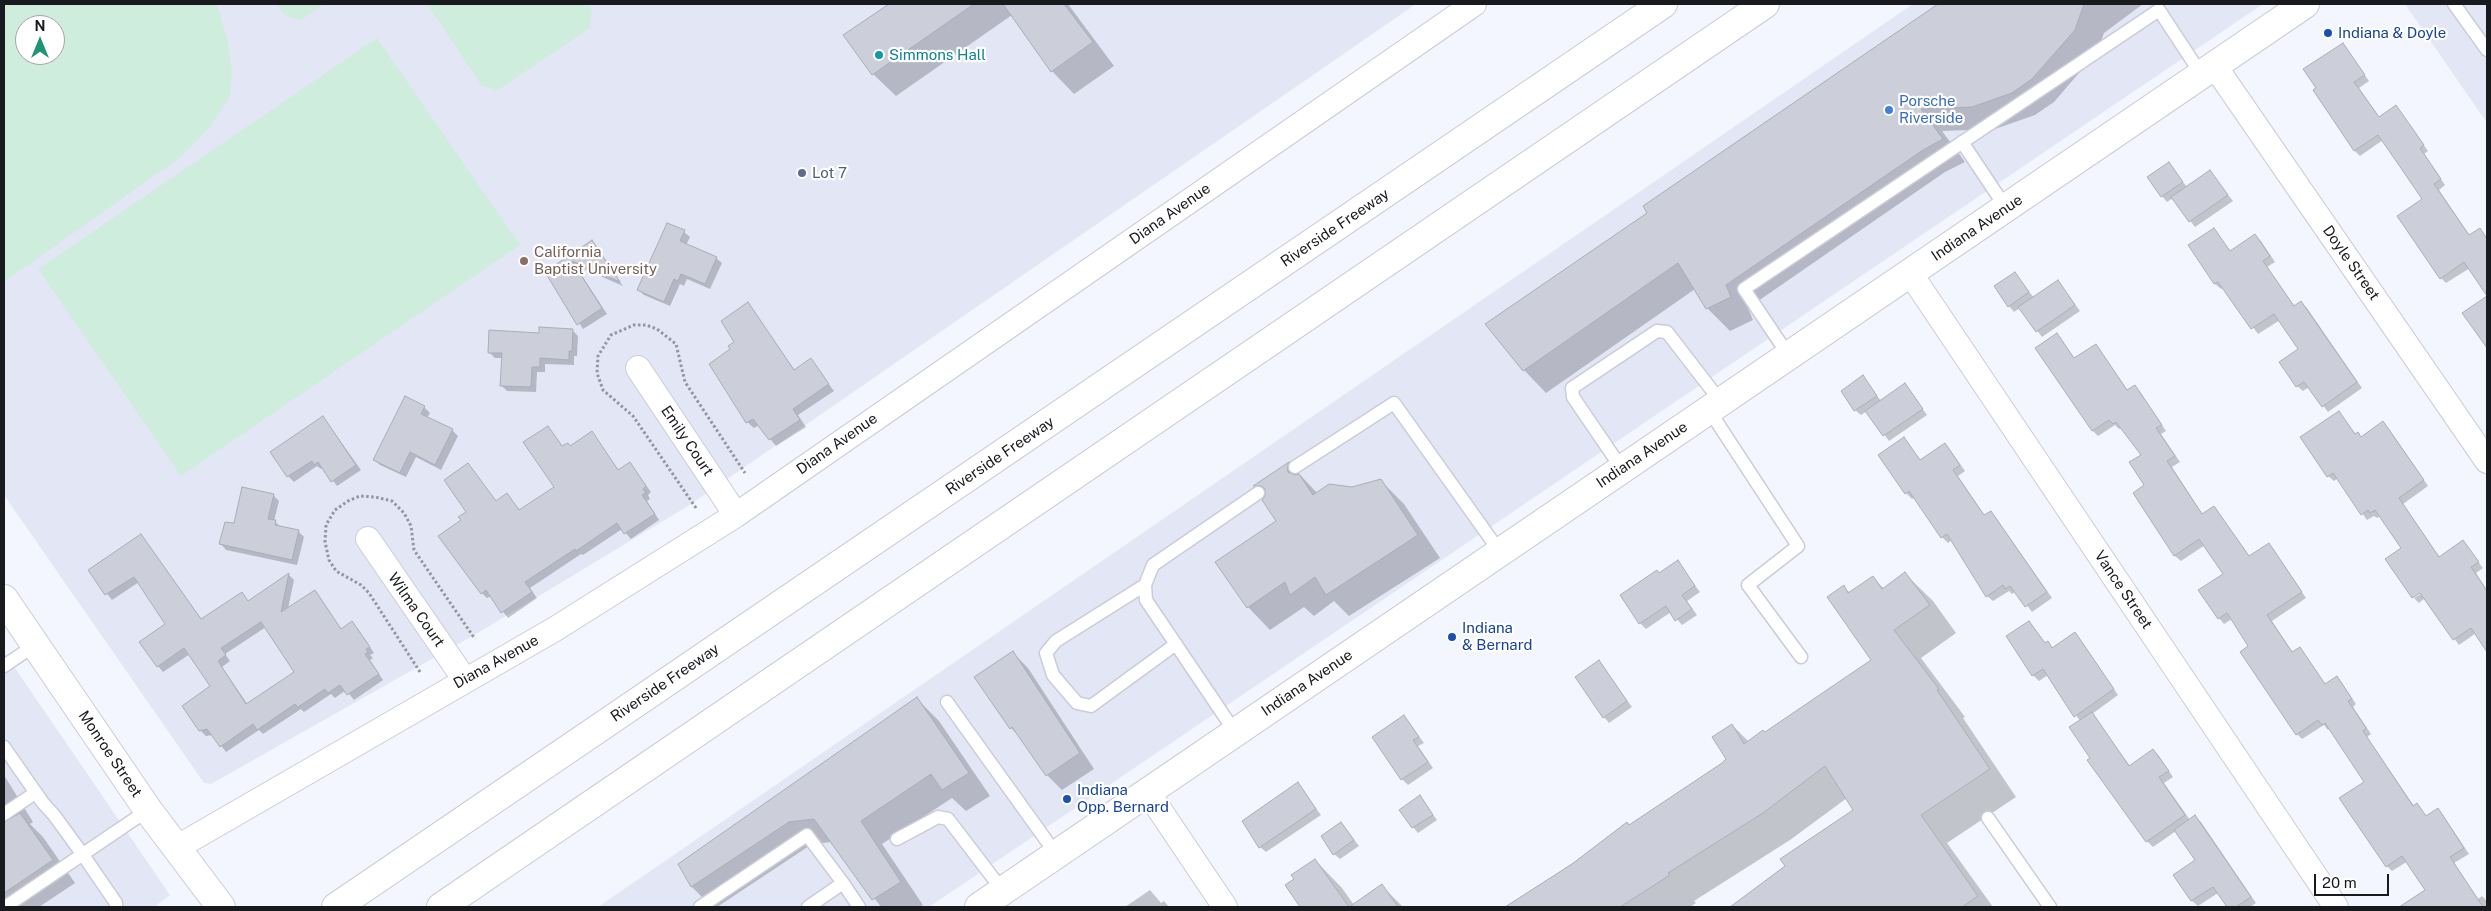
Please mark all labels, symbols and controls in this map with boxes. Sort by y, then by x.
north arrow [15,15,65,65]
text: N [35,18,45,34]
place label: Indiana & Doyle [2338,24,2446,42]
marker: Indiana & Doyle [2322,27,2334,39]
place label: Simmons Hall [889,46,986,64]
marker: Simmons Hall [873,49,885,61]
place label: Porsche Riverside [1899,92,1963,127]
marker: Porsche Riverside [1883,104,1895,116]
place label: Lot 7 [812,164,847,182]
marker: Lot 7 [796,167,808,179]
street label: Diana Avenue [1126,180,1214,248]
street label: Riverside Freeway [1277,185,1393,271]
street label: Indiana Avenue [1928,191,2026,265]
street label: Doyle Street [2319,222,2383,304]
place label: California Baptist University [534,243,657,278]
marker: California Baptist University [518,255,530,267]
street label: Emily Court [657,402,717,480]
street label: Diana Avenue [793,410,881,478]
street label: Riverside Freeway [942,413,1058,499]
street label: Indiana Avenue [1593,418,1691,492]
street label: Vance Street [2090,547,2156,633]
street label: Wilma Court [384,569,448,651]
place label: Indiana & Bernard [1462,619,1532,654]
street label: Diana Avenue [450,631,542,693]
marker: Indiana & Bernard [1446,631,1458,643]
street label: Riverside Freeway [607,640,723,726]
street label: Indiana Avenue [1258,646,1356,720]
street label: Monroe Street [74,707,146,801]
place label: Indiana Opp. Bernard [1077,781,1169,816]
marker: Indiana Opp. Bernard [1061,793,1073,805]
scale bar [2316,864,2391,896]
text: 20 m [2322,874,2357,891]

